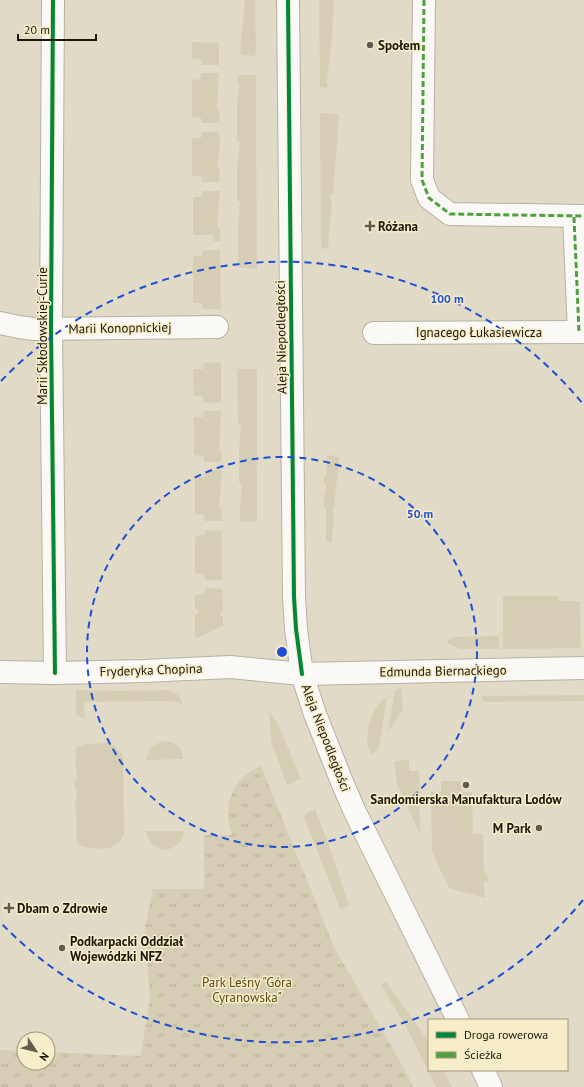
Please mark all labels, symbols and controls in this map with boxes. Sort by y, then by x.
scale bar [18,16,96,42]
text: 20 m [24,22,50,37]
place label: Społem [378,37,420,54]
marker: Społem [365,40,375,50]
place label: Różana [378,218,418,235]
marker: Różana [365,221,375,231]
street label: Marii Skłodowskiej-Curie [34,267,51,405]
street label: Aleja Niepodległości [272,280,290,394]
text: 100 m [430,291,464,306]
street label: Marii Konopnickiej [68,319,172,337]
street label: Ignacego Łukasiewicza [416,324,542,341]
text: 50 m [407,506,433,521]
centre of rings [275,645,289,659]
street label: Fryderyka Chopina [99,660,203,680]
street label: Edmunda Biernackiego [379,661,507,681]
street label: Aleja Niepodległości [298,682,354,794]
marker: Sandomierska Manufaktura Lodów [461,780,471,790]
place label: Sandomierska Manufaktura Lodów [370,791,562,808]
place label: M Park [493,820,532,837]
marker: M Park [534,823,544,833]
place label: Dbam o Zdrowie [17,900,108,917]
marker: Dbam o Zdrowie [4,903,14,913]
place label: Podkarpacki Oddział Wojewódzki NFZ [70,933,184,965]
marker: Podkarpacki Oddział Wojewódzki NFZ [57,943,67,953]
park label: Park Leśny "Góra Cyranowska" [202,974,292,1006]
legend [428,1019,568,1071]
text: Droga rowerowa [464,1027,548,1042]
north arrow [16,1031,56,1071]
text: Ścieżka [464,1047,502,1062]
text: N [36,1050,52,1064]

